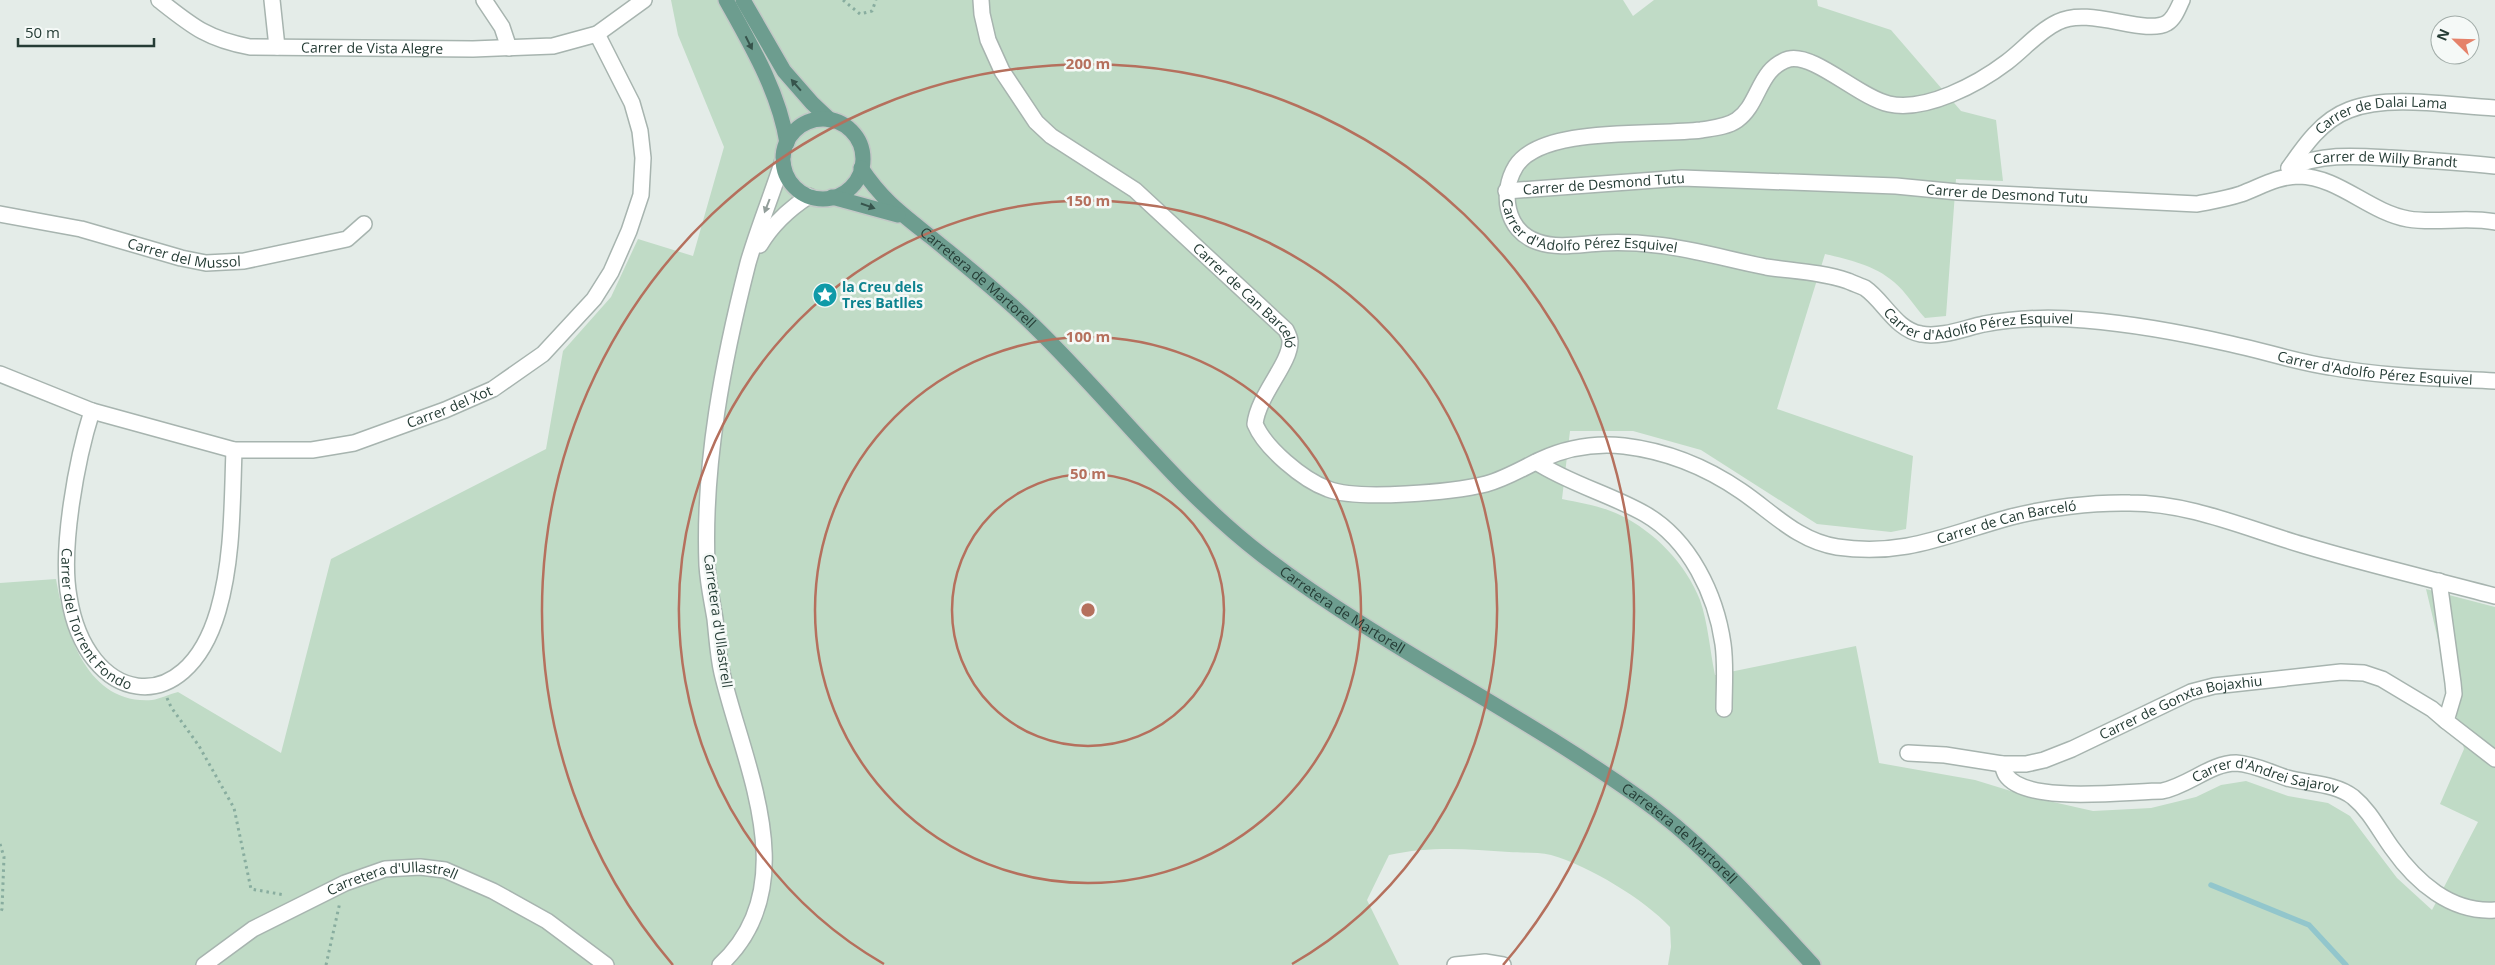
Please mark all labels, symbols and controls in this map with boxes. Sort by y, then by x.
scale bar [18,15,154,47]
north arrow [2430,15,2480,65]
text: 50 m [25,22,60,42]
text: N [2432,26,2454,44]
one-way arrow [746,36,754,50]
street label: Carrer de Vista Alegre [301,37,443,58]
text: 200 m [1066,53,1110,73]
one-way arrow [791,79,802,92]
street label: Carrer de Dalai Lama [2310,92,2448,138]
street label: Carrer de Willy Brandt [2312,146,2458,171]
street label: Carrer de Desmond Tutu [1522,168,1685,199]
street label: Carrer de Desmond Tutu [1925,179,2089,208]
text: 150 m [1066,190,1110,210]
street label: Carrer d'Adolfo Pérez Esquivel [1498,197,1679,257]
one-way arrow [763,199,771,214]
one-way arrow [860,203,875,210]
street label: Carretera de Martorell [917,222,1040,332]
street label: Carrer del Mussol [125,233,241,272]
street label: Carrer de Can Barceló [1189,238,1300,349]
place label: la Creu dels Tres Batlles [842,277,923,312]
place icon: la Creu dels Tres Batlles [812,282,838,308]
street label: Carrer d'Adolfo Pérez Esquivel [1880,303,2074,344]
text: 100 m [1066,326,1110,346]
street label: Carrer d'Adolfo Pérez Esquivel [2275,346,2473,389]
street label: Carrer del Xot [404,381,495,432]
text: 50 m [1070,463,1106,483]
street label: Carrer de Can Barceló [1934,496,2077,548]
street label: Carrer del Torrent Fondo [57,548,134,694]
street label: Carretera d'Ullastrell [700,553,737,689]
street label: Carretera de Martorell [1276,561,1409,658]
centre of rings [1079,601,1097,619]
street label: Carrer de Gonxta Bojaxhiu [2096,671,2263,744]
street label: Carrer d'Andrei Sajarov [2188,753,2341,798]
street label: Carretera de Martorell [1618,778,1742,887]
street label: Carretera d'Ullastrell [323,857,461,900]

